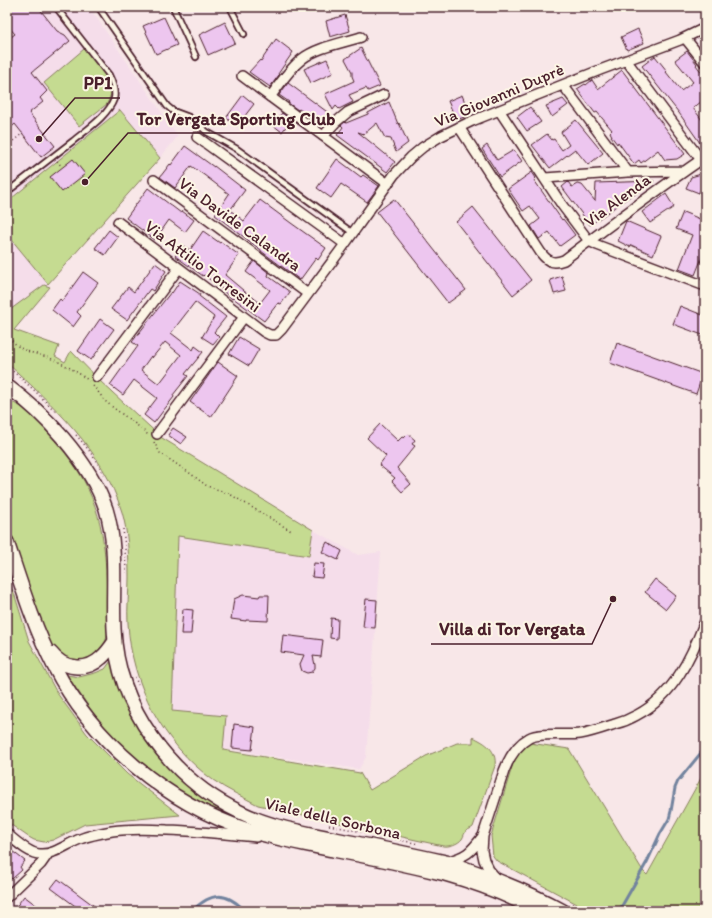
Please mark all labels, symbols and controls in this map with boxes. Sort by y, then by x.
street label: Via Giovanni Duprè [431,59,567,131]
callout: PP1 [75,68,120,98]
text: PP1 [84,72,113,94]
callout: Tor Vergata Sporting Club [128,103,343,133]
text: Tor Vergata Sporting Club [136,108,335,130]
street label: Via Alenda [580,169,654,231]
street label: Via Davide Calandra [175,173,305,275]
street label: Via Attilio Torresini [141,216,265,316]
callout: Villa di Tor Vergata [431,614,592,644]
text: Villa di Tor Vergata [439,618,586,640]
street label: Viale della Sorbona [263,793,403,843]

